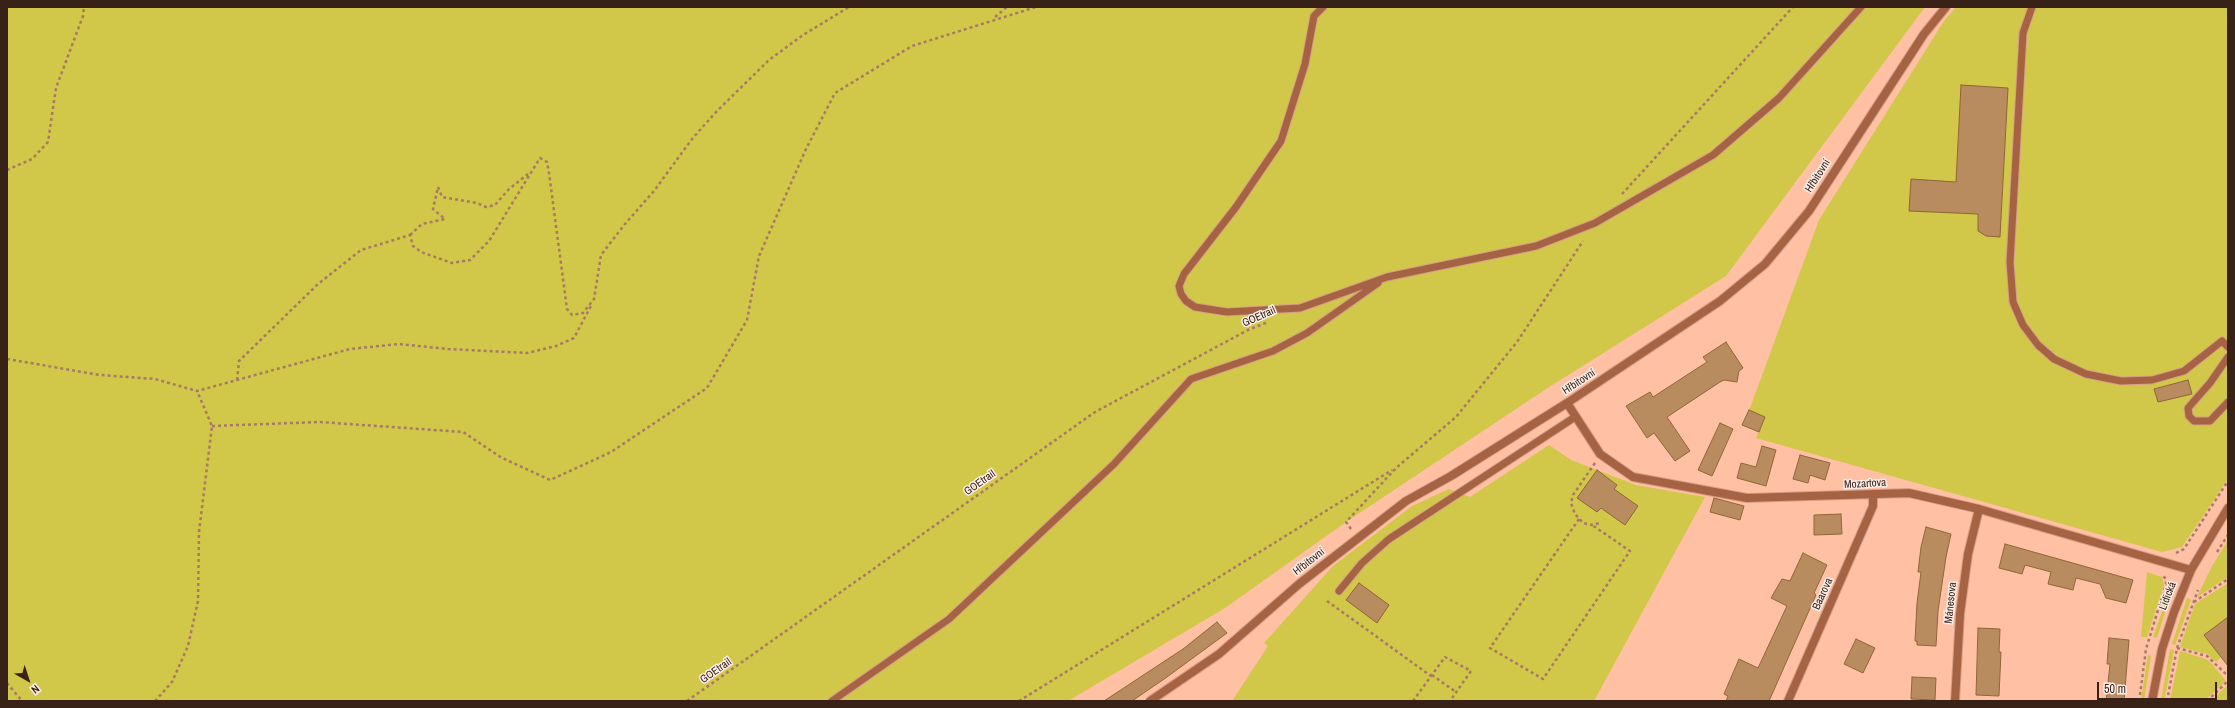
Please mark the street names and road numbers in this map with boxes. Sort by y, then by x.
street label: Hřbitovní [1802,157,1834,195]
street label: GOEtrail [1240,304,1278,330]
street label: Hřbitovní [1560,366,1598,398]
street label: GOEtrail [962,468,998,498]
street label: Mozartova [1844,476,1886,492]
street label: Hřbitovní [1291,546,1327,578]
street label: Baarova [1810,576,1836,612]
street label: Lidická [2157,580,2179,612]
street label: Mánesova [1942,582,1960,624]
street label: GOEtrail [698,656,734,686]

